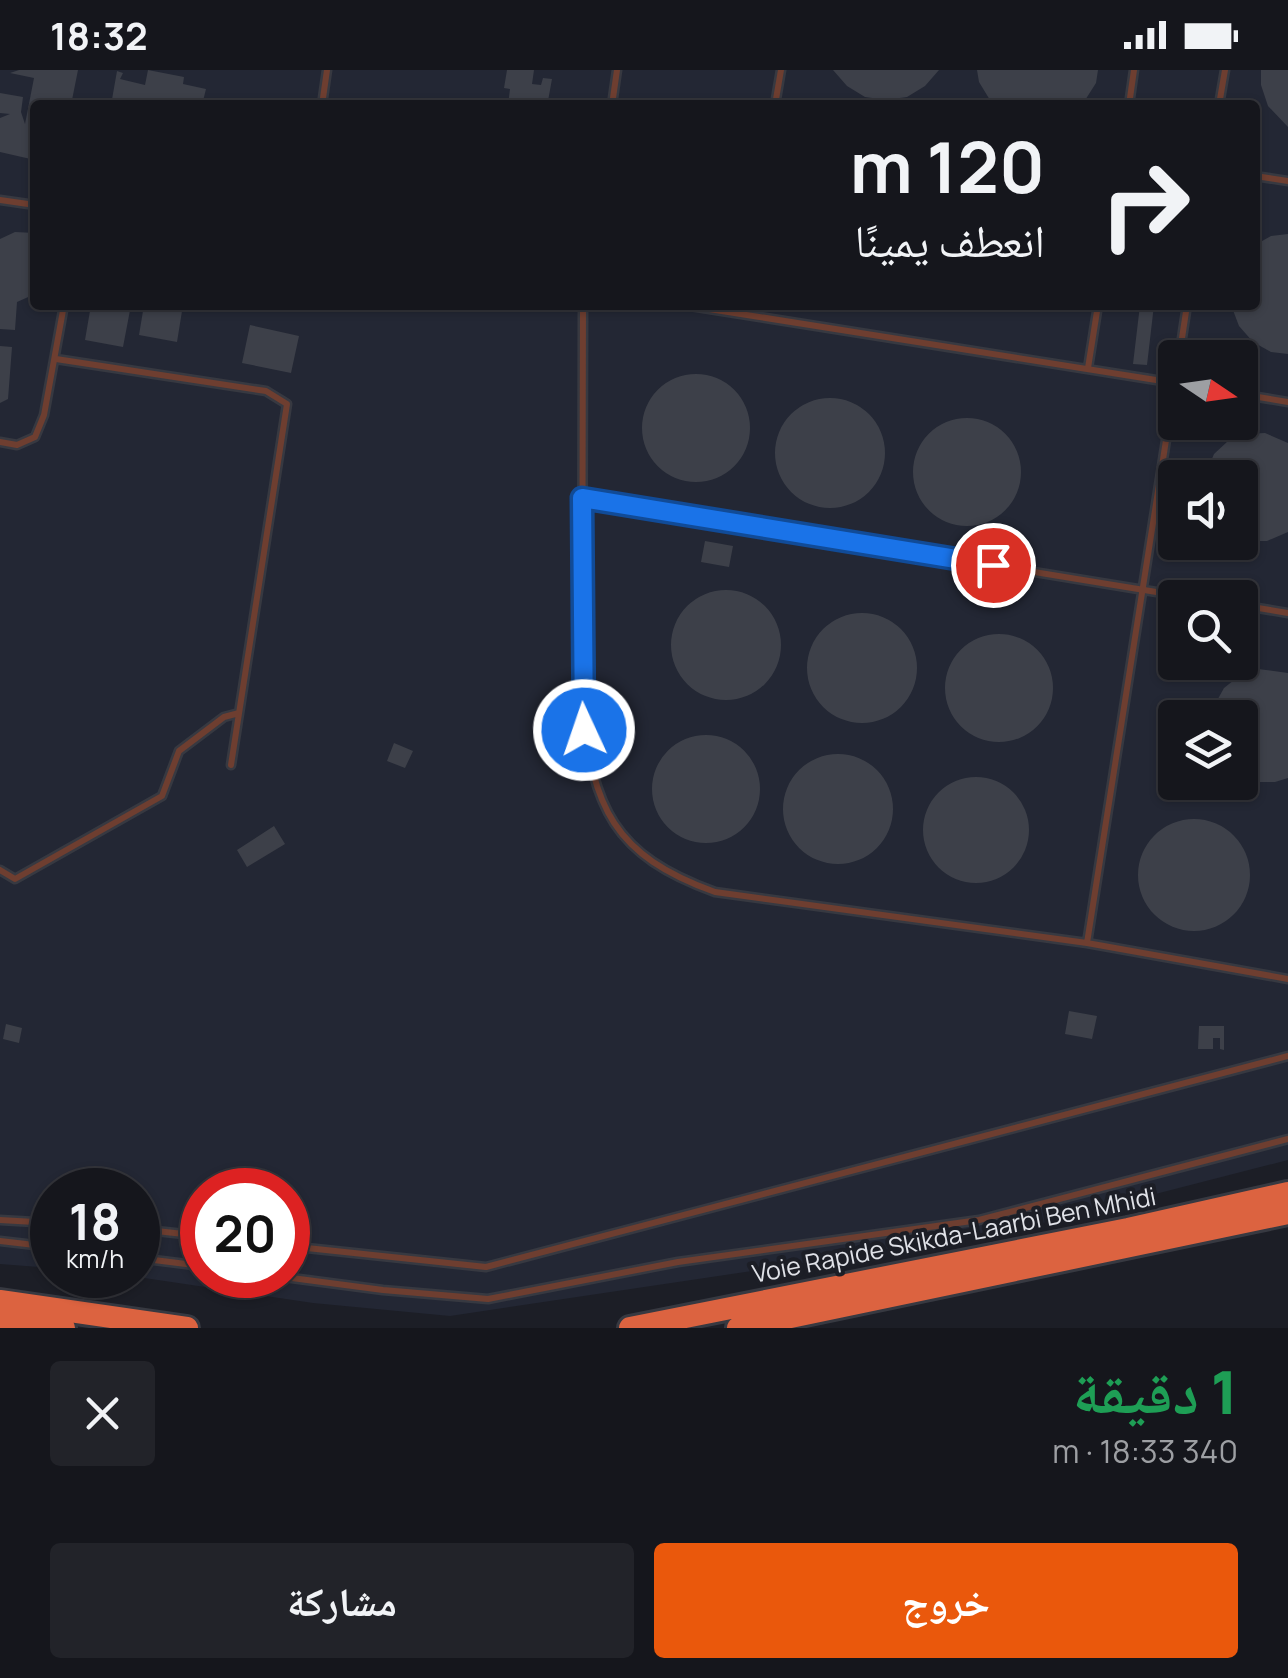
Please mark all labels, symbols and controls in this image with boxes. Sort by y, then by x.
text: 18:32 [50,9,148,61]
text: 120 m [850,118,1045,214]
icon: right [1080,140,1210,270]
text: انعطف يمينًا [854,209,1045,271]
north arrow [1158,340,1258,440]
map controls [1158,340,1258,800]
button: sound [1158,460,1258,560]
pin [951,523,1036,608]
icon: arrive [966,538,1021,593]
button: search [1158,580,1258,680]
position arrow [532,678,636,782]
button: layers [1158,700,1258,800]
speed limit sign: 20 [180,1168,310,1298]
street label: Voie Rapide Skikda-Laarbi Ben Mhidi [749,1178,1159,1291]
text: 18 [69,1187,121,1255]
text: km/h [66,1241,124,1276]
text: 1 دقيقة [1073,1350,1238,1432]
button: close [50,1361,155,1466]
text: 340 m · 18:33 [1052,1429,1238,1473]
button: مشاركة [50,1543,634,1658]
button: خروج [654,1543,1238,1658]

